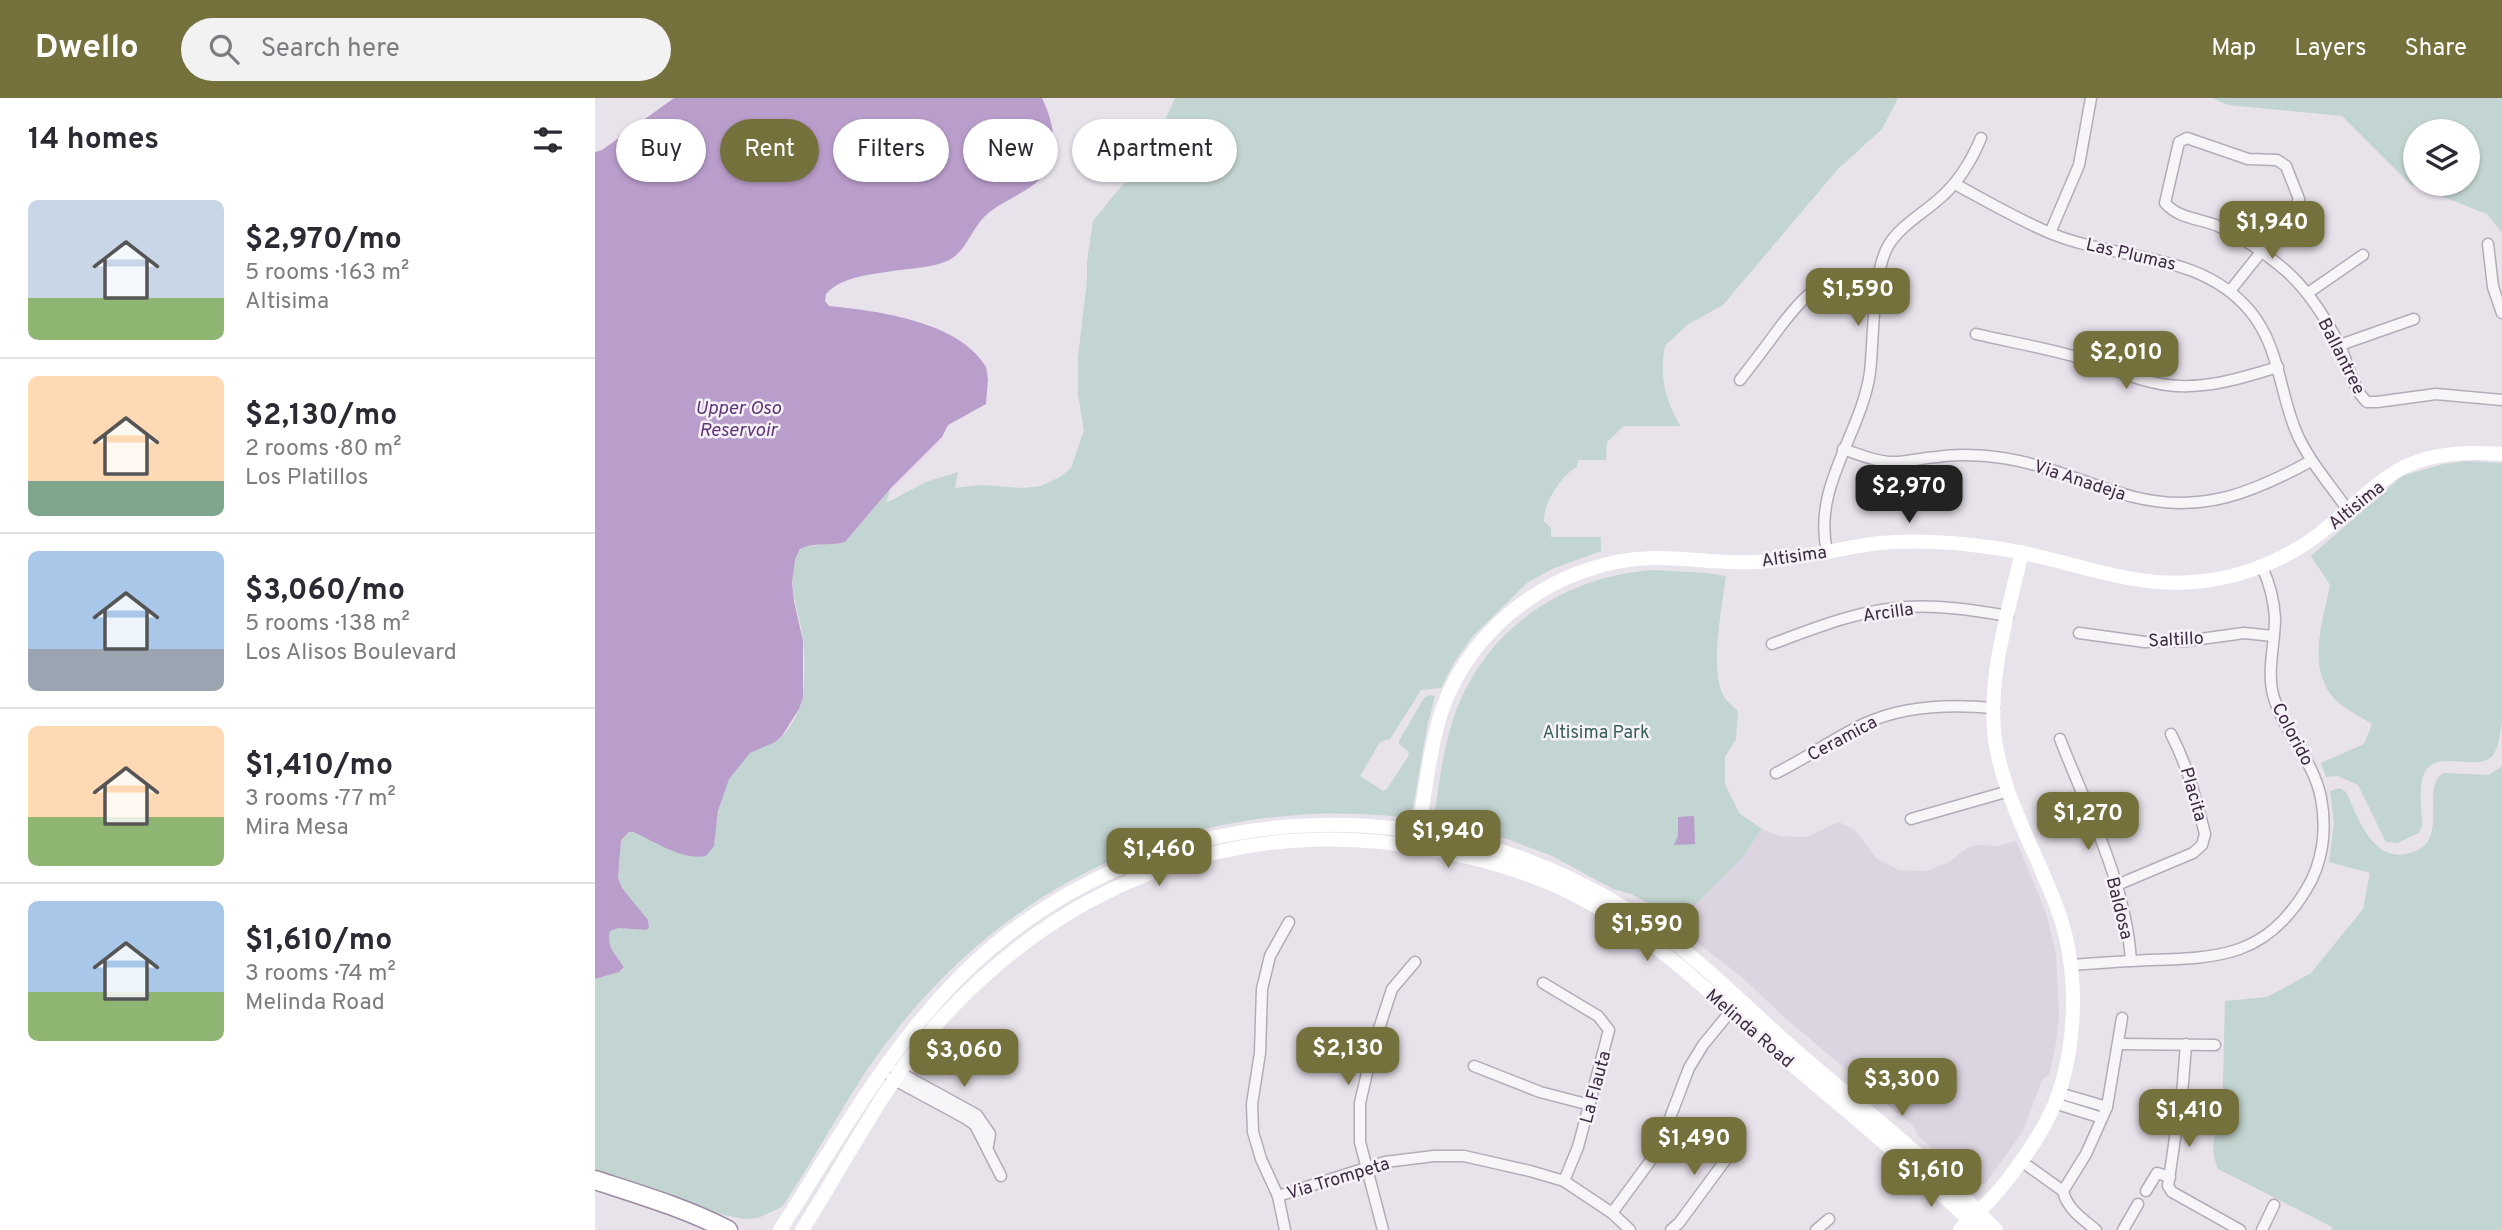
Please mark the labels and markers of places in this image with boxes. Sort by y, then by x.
pin: $1,940 [2215,202,2329,261]
pin: $1,590 [1801,268,1915,328]
pin: $2,010 [2069,331,2183,391]
pin: $2,970 [1852,466,1966,525]
pin: $1,270 [2031,792,2145,852]
pin: $1,940 [1391,810,1505,870]
pin: $1,460 [1102,828,1216,888]
pin: $1,590 [1590,904,1704,963]
pin: $2,130 [1291,1028,1405,1087]
pin: $3,060 [907,1030,1021,1089]
pin: $3,300 [1845,1058,1959,1118]
pin: $1,410 [2132,1090,2246,1149]
pin: $1,490 [1637,1118,1751,1177]
pin: $1,610 [1874,1150,1988,1209]

